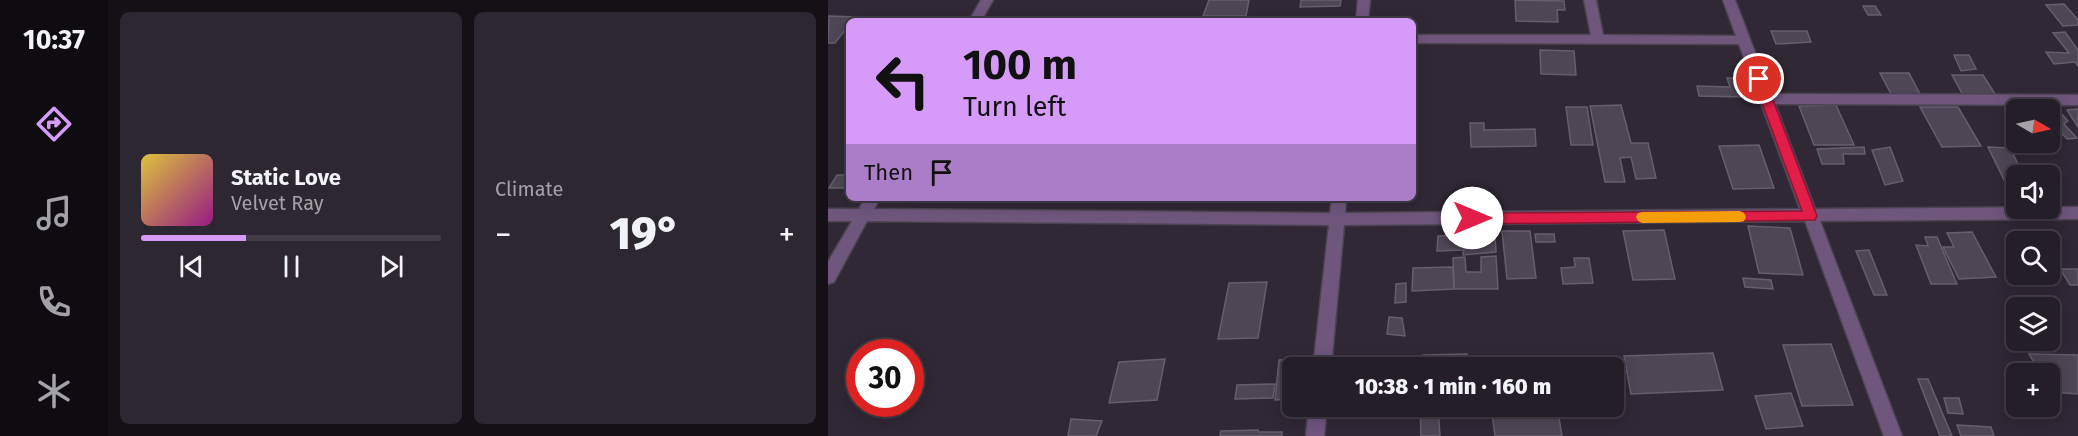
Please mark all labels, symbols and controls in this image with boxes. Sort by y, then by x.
text: 10:37 [23,24,85,56]
text: 100 m [963,40,1077,90]
icon: left [864,42,942,120]
pin [1733,53,1784,104]
icon: arrive [1742,62,1775,95]
text: Turn left [963,91,1066,123]
north arrow [2006,99,2060,153]
map controls [2006,99,2060,417]
icon: directions [33,103,75,145]
icon: arrive [925,156,958,189]
text: Then [864,159,913,186]
text: Static Love [231,164,341,191]
button: sound [2006,165,2060,219]
text: Climate [495,177,563,201]
position arrow [1440,186,1504,250]
text: Velvet Ray [231,191,324,215]
icon: music [33,192,75,234]
text: 19° [610,207,680,261]
text: − [495,215,512,255]
text: + [779,215,795,255]
button: search [2006,231,2060,285]
icon: previous [175,250,208,283]
icon: pause [275,250,308,283]
icon: next [375,250,408,283]
icon: phone [33,281,75,323]
button: layers [2006,297,2060,351]
speed limit sign: 30 [846,339,924,417]
button: + [2006,363,2060,417]
icon: climate [33,370,75,412]
text: 10:38 · 1 min · 160 m [1355,373,1551,400]

